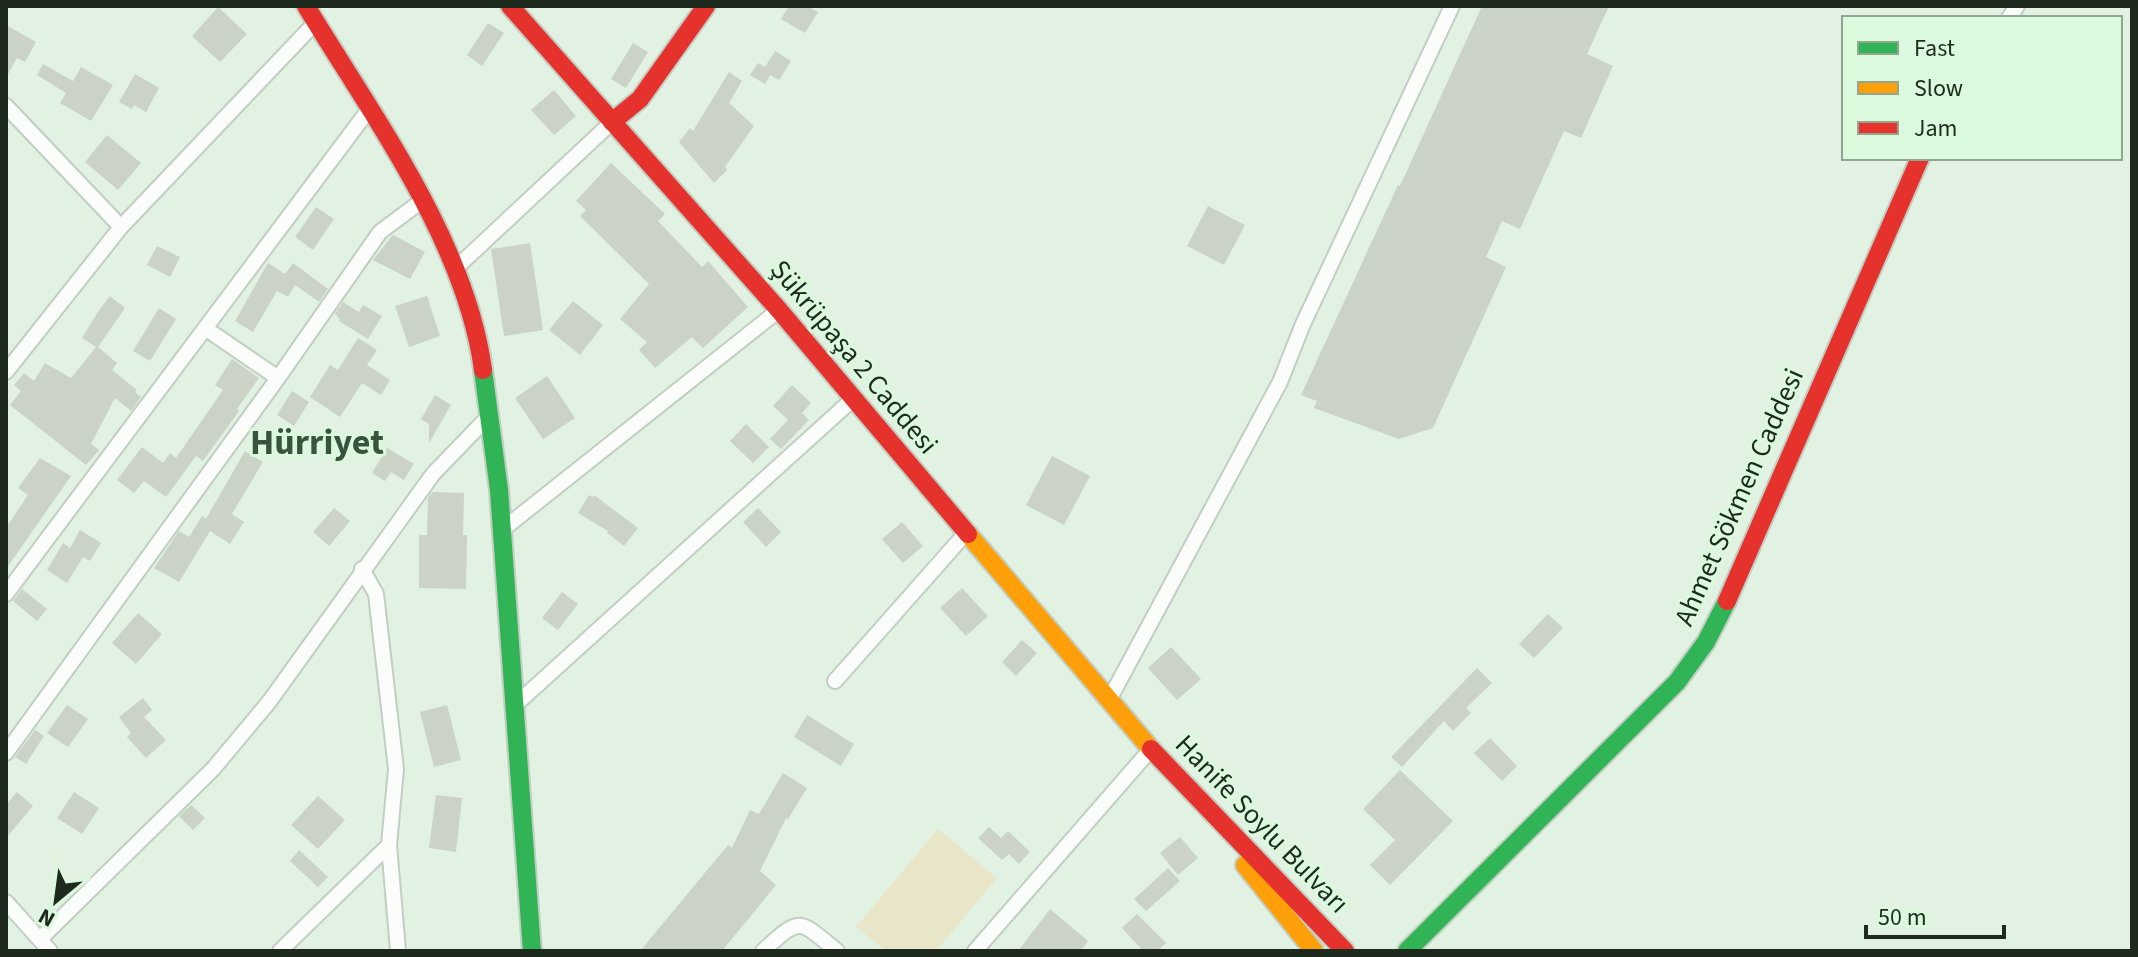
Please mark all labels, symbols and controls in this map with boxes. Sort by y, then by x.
legend [1842,16,2122,160]
text: Fast [1914,31,1955,66]
text: Slow [1914,71,1963,106]
text: Jam [1914,111,1958,146]
street label: Şükrüpaşa 2 Caddesi [761,251,947,463]
street label: Ahmet Sökmen Caddesi [1664,362,1814,632]
district label: Hürriyet [250,417,384,468]
street label: Hanife Soylu Bulvarı [1166,726,1358,922]
north arrow [16,861,96,941]
scale bar [1866,889,2004,939]
text: N [33,900,61,935]
text: 50 m [1878,900,1927,935]

